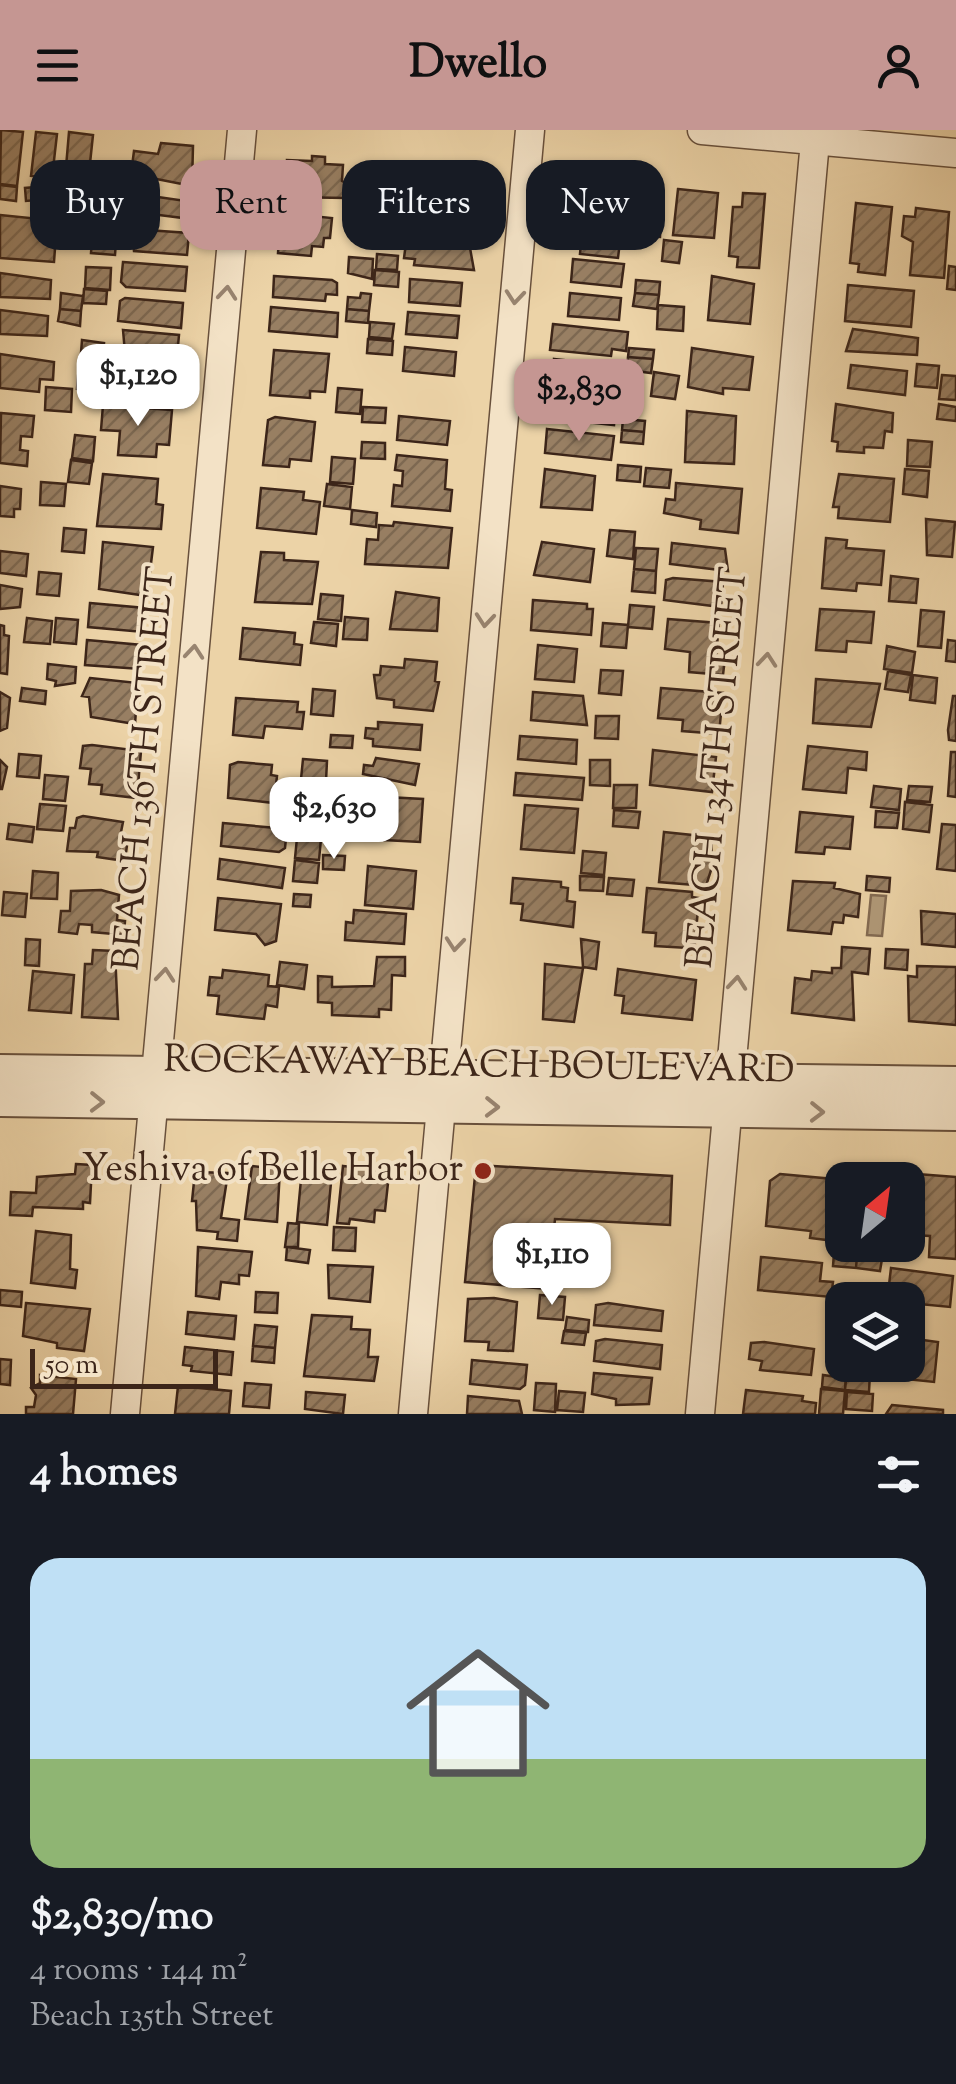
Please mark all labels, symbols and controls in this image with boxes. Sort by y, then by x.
text: Dwello [409,33,547,98]
icon: menu [30,38,85,93]
icon: person [871,38,926,93]
chip: Buy [30,160,160,250]
chip: Rent [180,160,322,250]
chip: Filters [342,160,506,250]
chip: New [526,160,665,250]
one-way arrow [215,285,237,301]
one-way arrow [504,289,526,305]
pin: $1,120 [57,344,219,429]
text: $1,120 [99,353,177,399]
pin: $2,830 [498,359,660,444]
text: $2,830 [536,368,622,414]
street label: BEACH 136TH STREET [101,565,191,973]
street label: BEACH 134TH STREET [675,565,763,971]
one-way arrow [475,613,496,629]
one-way arrow [183,643,205,659]
one-way arrow [756,651,777,667]
pin: $2,630 [253,777,415,862]
text: $2,630 [292,786,376,832]
one-way arrow [445,937,467,953]
one-way arrow [153,967,175,983]
one-way arrow [726,975,747,991]
street label: ROCKAWAY BEACH BOULEVARD [163,1034,795,1100]
one-way arrow [90,1091,106,1113]
one-way arrow [486,1096,501,1118]
one-way arrow [810,1102,826,1123]
place label: Yeshiva of Belle Harbor [82,1144,463,1198]
marker: Yeshiva of Belle Harbor [472,1160,494,1182]
north arrow [825,1162,925,1262]
map controls [825,1162,925,1382]
pin: $1,110 [471,1223,633,1308]
text: $1,110 [515,1232,589,1278]
button: layers [825,1282,925,1382]
scale bar [30,1344,218,1388]
text: 50 m [45,1346,99,1386]
text: 4 homes [30,1444,178,1504]
icon: filters [871,1447,926,1502]
icon: home [388,1623,568,1803]
text: $2,830/mo [30,1888,213,1948]
text: 4 rooms · 144 m² [30,1948,248,1994]
text: Beach 135th Street [30,1994,273,2040]

